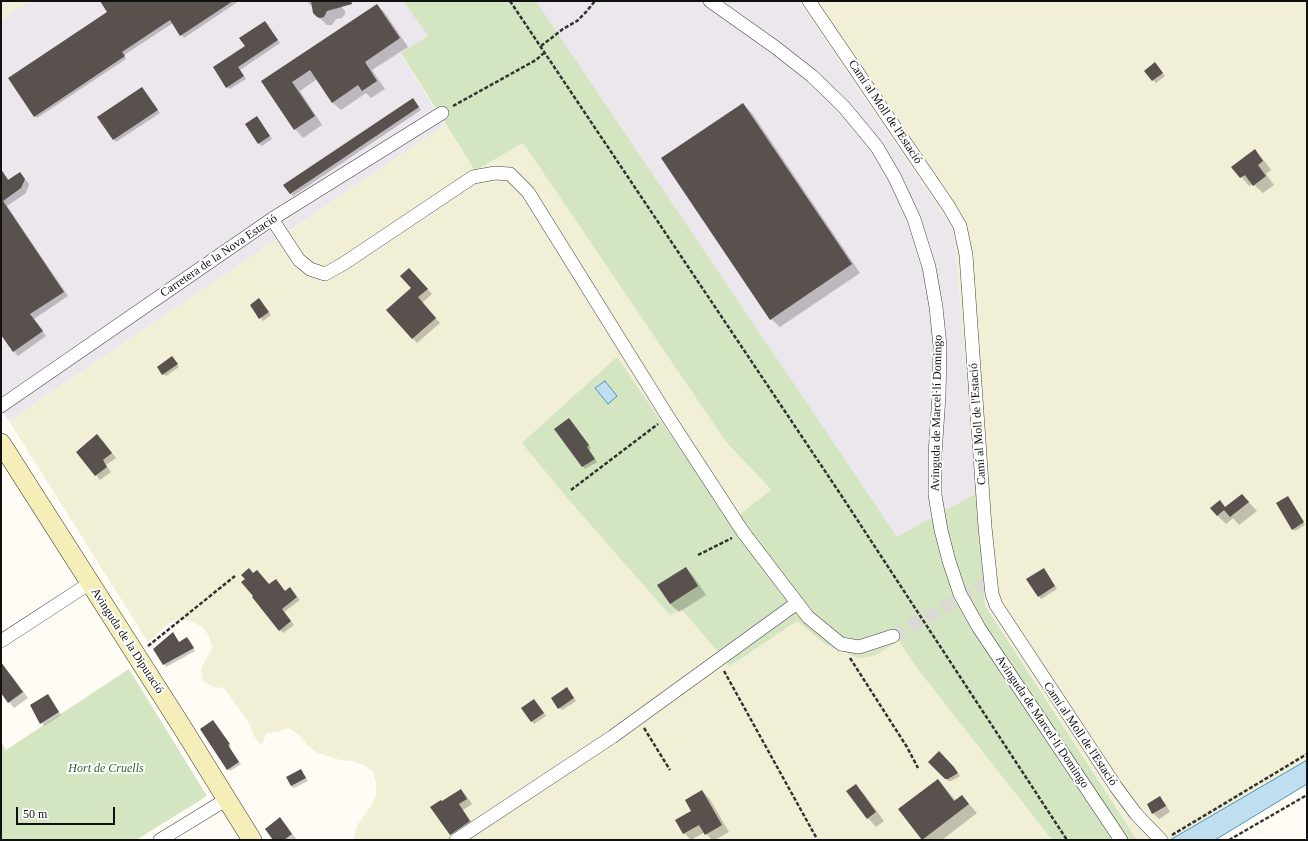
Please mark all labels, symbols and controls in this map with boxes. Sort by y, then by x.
street label: Camí al Moll de l'Estació [845,57,925,167]
street label: Carretera de la Nova Estació [158,211,280,301]
street label: Avinguda de Marcel·lí Domingo [928,335,946,491]
street label: Camí al Moll de l'Estació [967,363,989,485]
street label: Avinguda de la Diputació [88,586,166,696]
street label: Avinguda de Marcel·lí Domingo [992,653,1092,791]
street label: Camí al Moll de l'Estació [1040,679,1120,789]
park label: Hort de Cruells [68,762,144,776]
scale bar [18,799,117,825]
text: 50 m [23,807,47,821]

